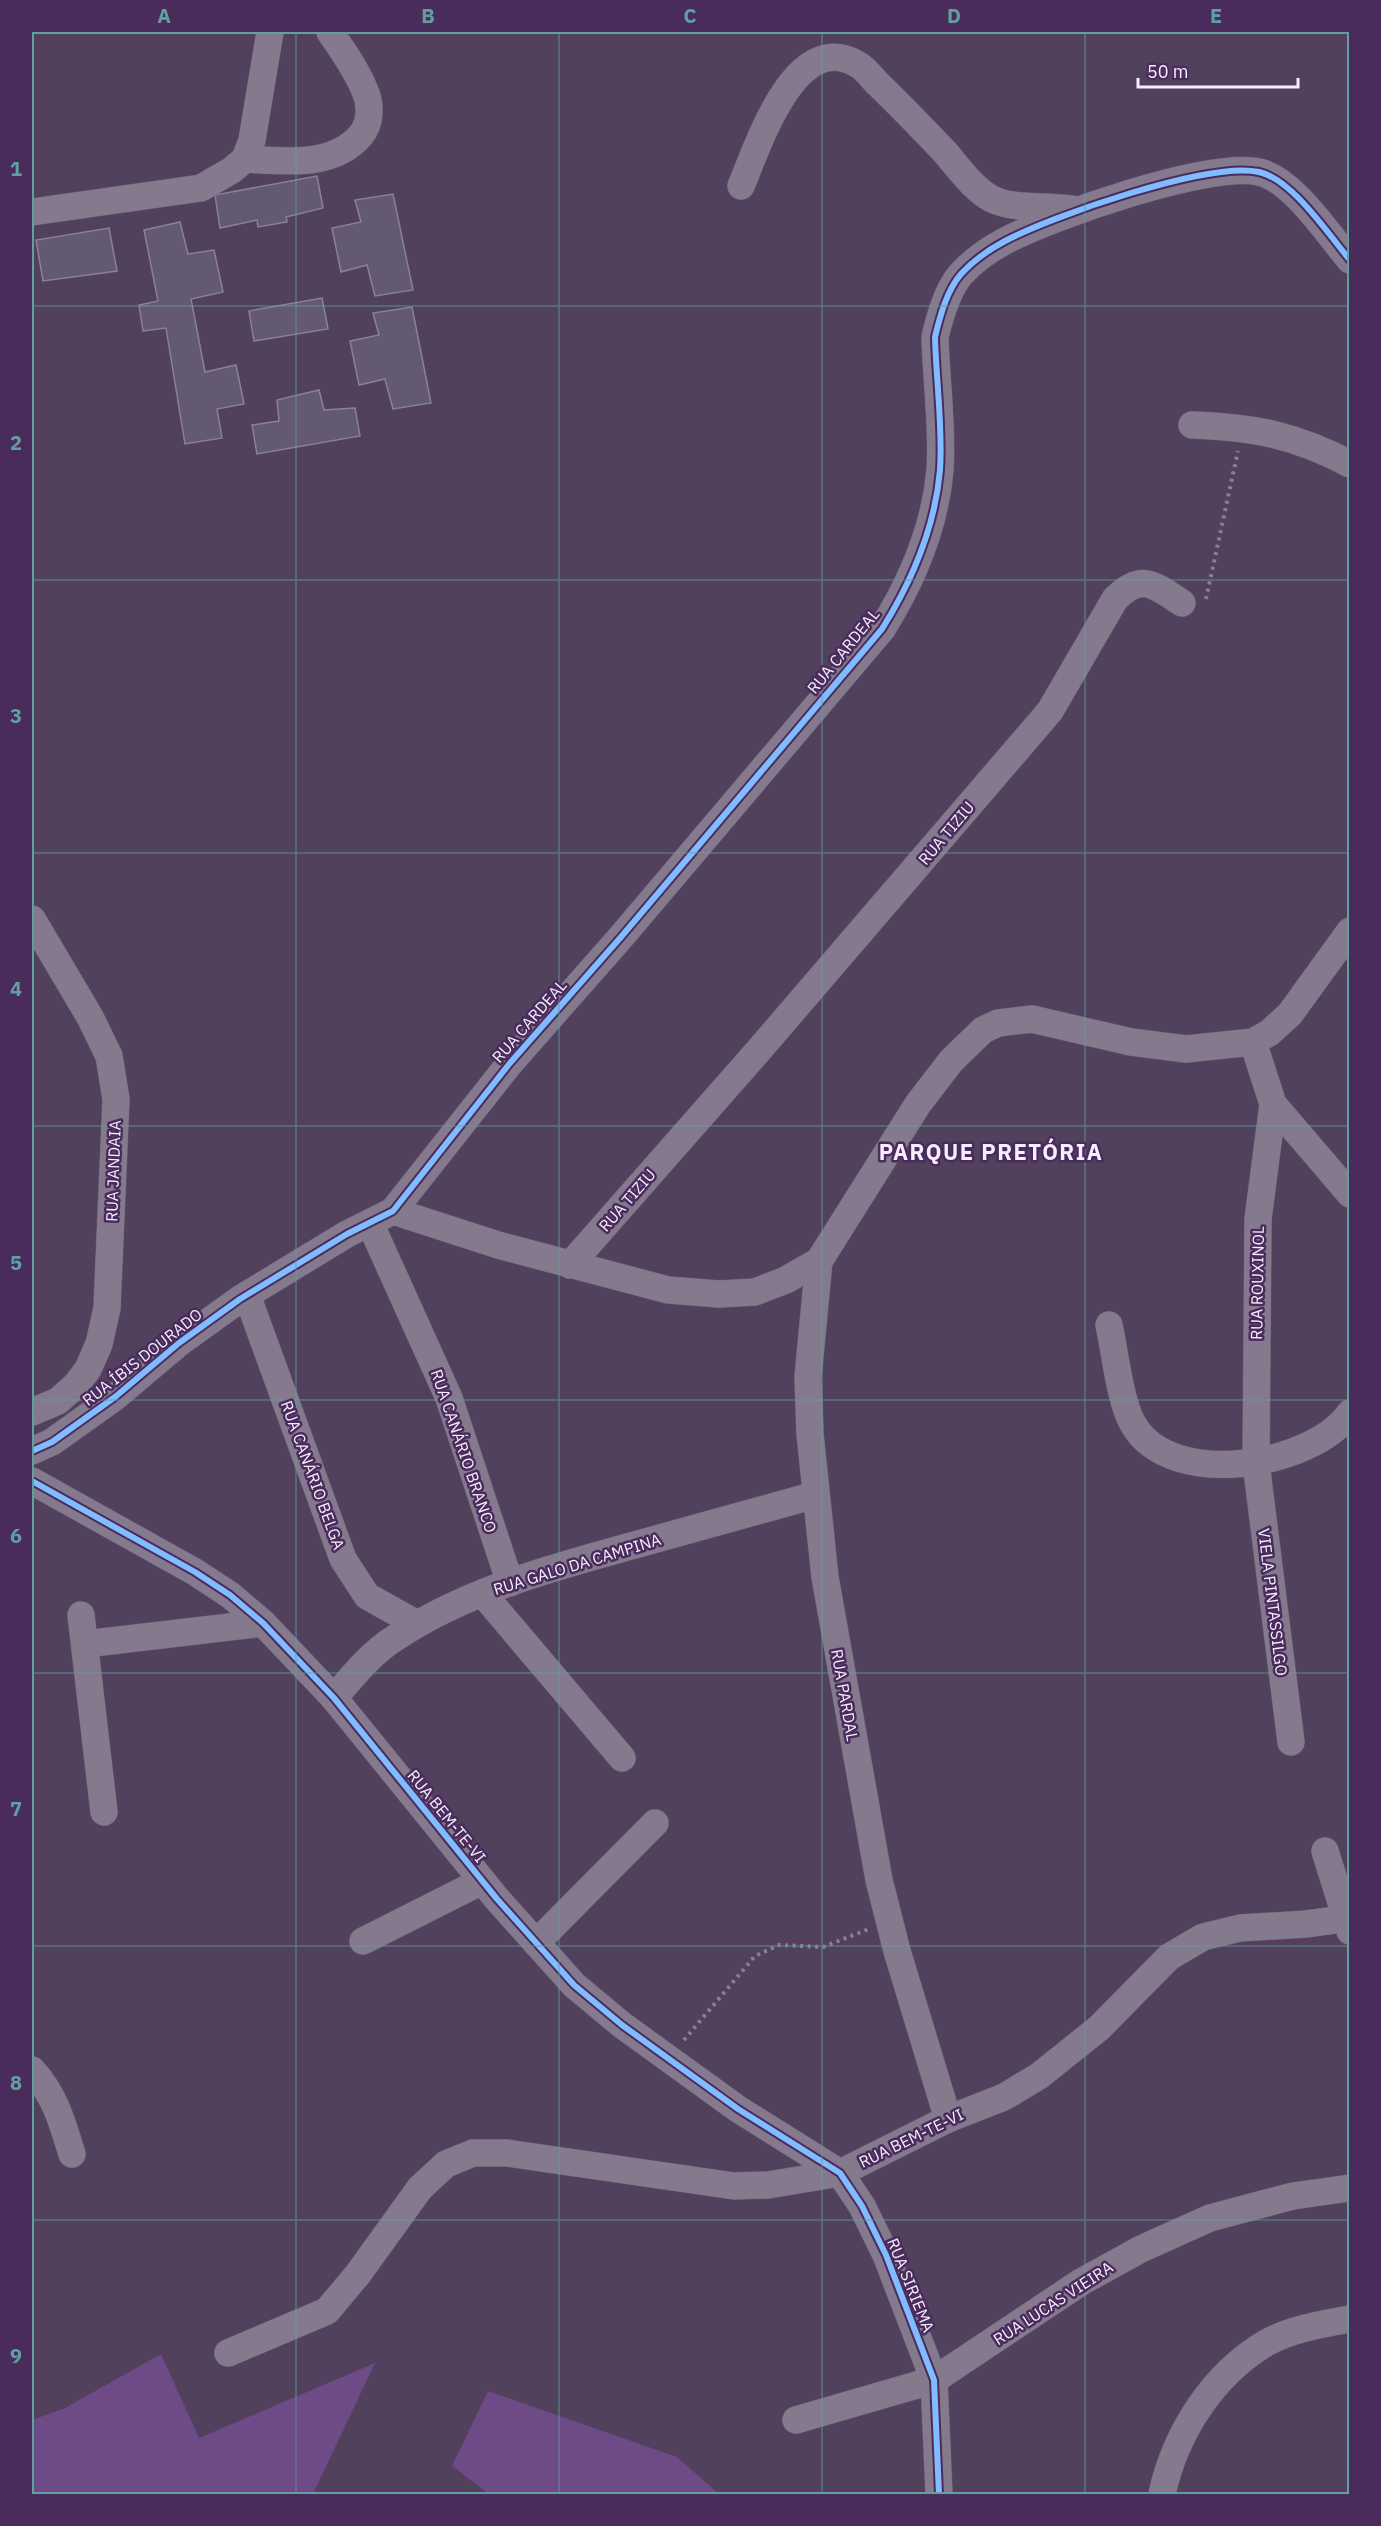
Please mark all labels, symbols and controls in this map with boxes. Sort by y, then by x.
text: A [157,2,171,29]
text: B [421,2,435,29]
text: C [683,2,697,29]
text: D [947,2,961,29]
text: E [1210,2,1222,29]
scale bar [1138,51,1298,89]
text: 50 m [1147,60,1189,83]
text: 1 [10,155,22,182]
text: 2 [10,429,22,456]
street label: RUA CARDEAL [803,604,883,698]
text: 3 [10,702,22,729]
street label: RUA TIZIU [914,797,978,869]
text: 4 [10,975,22,1002]
street label: RUA CARDEAL [488,975,570,1067]
street label: RUA JANDAIA [101,1120,125,1222]
district label: PARQUE PRETÓRIA [879,1137,1103,1166]
street label: RUA TIZIU [594,1164,660,1236]
street label: RUA ROUXINOL [1246,1226,1268,1340]
text: 5 [10,1249,22,1276]
street label: RUA ÍBIS DOURADO [77,1303,206,1410]
street label: RUA CANÁRIO BRANCO [427,1366,502,1535]
street label: RUA CANÁRIO BELGA [277,1398,350,1552]
text: 6 [10,1522,22,1549]
street label: VIELA PINTASSILGO [1254,1527,1292,1677]
street label: RUA GALO DA CAMPINA [491,1529,663,1599]
street label: RUA PARDAL [827,1647,863,1743]
street label: RUA BEM-TE-VI [403,1766,491,1866]
text: 7 [10,1795,22,1822]
text: 8 [10,2069,22,2096]
street label: RUA BEM-TE-VI [856,2104,966,2172]
street label: RUA SIRIEMA [883,2235,939,2335]
street label: RUA LUCAS VIEIRA [989,2257,1117,2349]
text: 9 [10,2342,22,2369]

